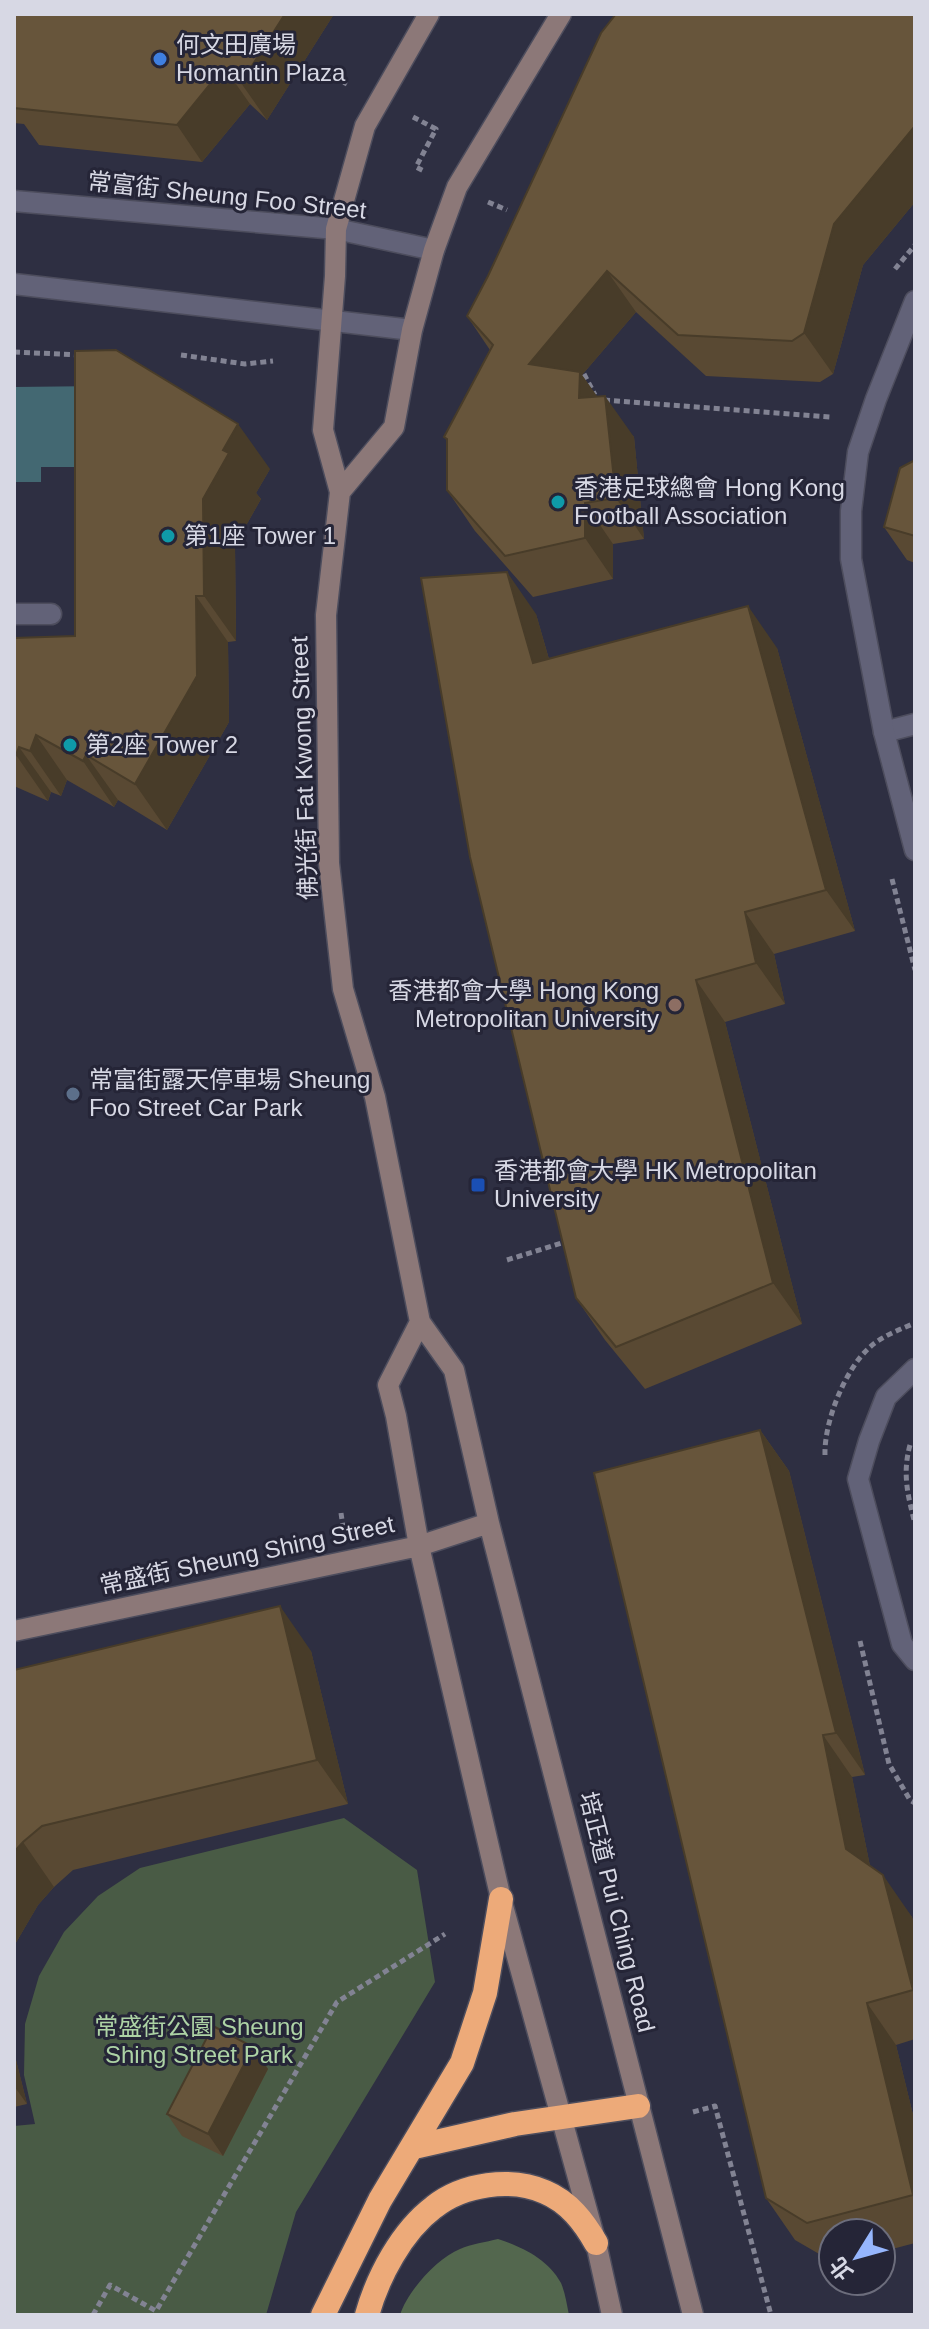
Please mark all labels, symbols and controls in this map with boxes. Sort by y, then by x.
place label: 何文田廣場 Homantin Plaza [176,31,346,86]
marker: 何文田廣場 Homantin Plaza [151,50,169,68]
street label: 常富街 Sheung Foo Street [86,167,368,224]
place label: 香港足球總會 Hong Kong Football Association [574,474,845,529]
marker: 香港足球總會 Hong Kong Football Association [549,493,567,511]
place label: 第1座 Tower 1 [184,522,336,549]
marker: 第1座 Tower 1 [159,527,177,545]
street label: 佛光街 Fat Kwong Street [285,635,322,900]
place label: 第2座 Tower 2 [86,731,238,758]
marker: 第2座 Tower 2 [61,736,79,754]
place label: 香港都會大學 Hong Kong Metropolitan University [388,977,659,1032]
marker: 香港都會大學 Hong Kong Metropolitan University [666,996,684,1014]
place label: 常富街露天停車場 Sheung Foo Street Car Park [89,1066,370,1121]
marker: 常富街露天停車場 Sheung Foo Street Car Park [64,1085,82,1103]
place label: 香港都會大學 HK Metropolitan University [494,1157,817,1212]
marker: 香港都會大學 HK Metropolitan University [469,1176,487,1194]
street label: 常盛街 Sheung Shing Street [97,1510,397,1599]
street label: 培正道 Pui Ching Road [575,1789,660,2035]
park label: 常盛街公園 Sheung Shing Street Park [94,2013,304,2068]
north arrow [817,2217,897,2297]
text: 北 [825,2252,858,2285]

